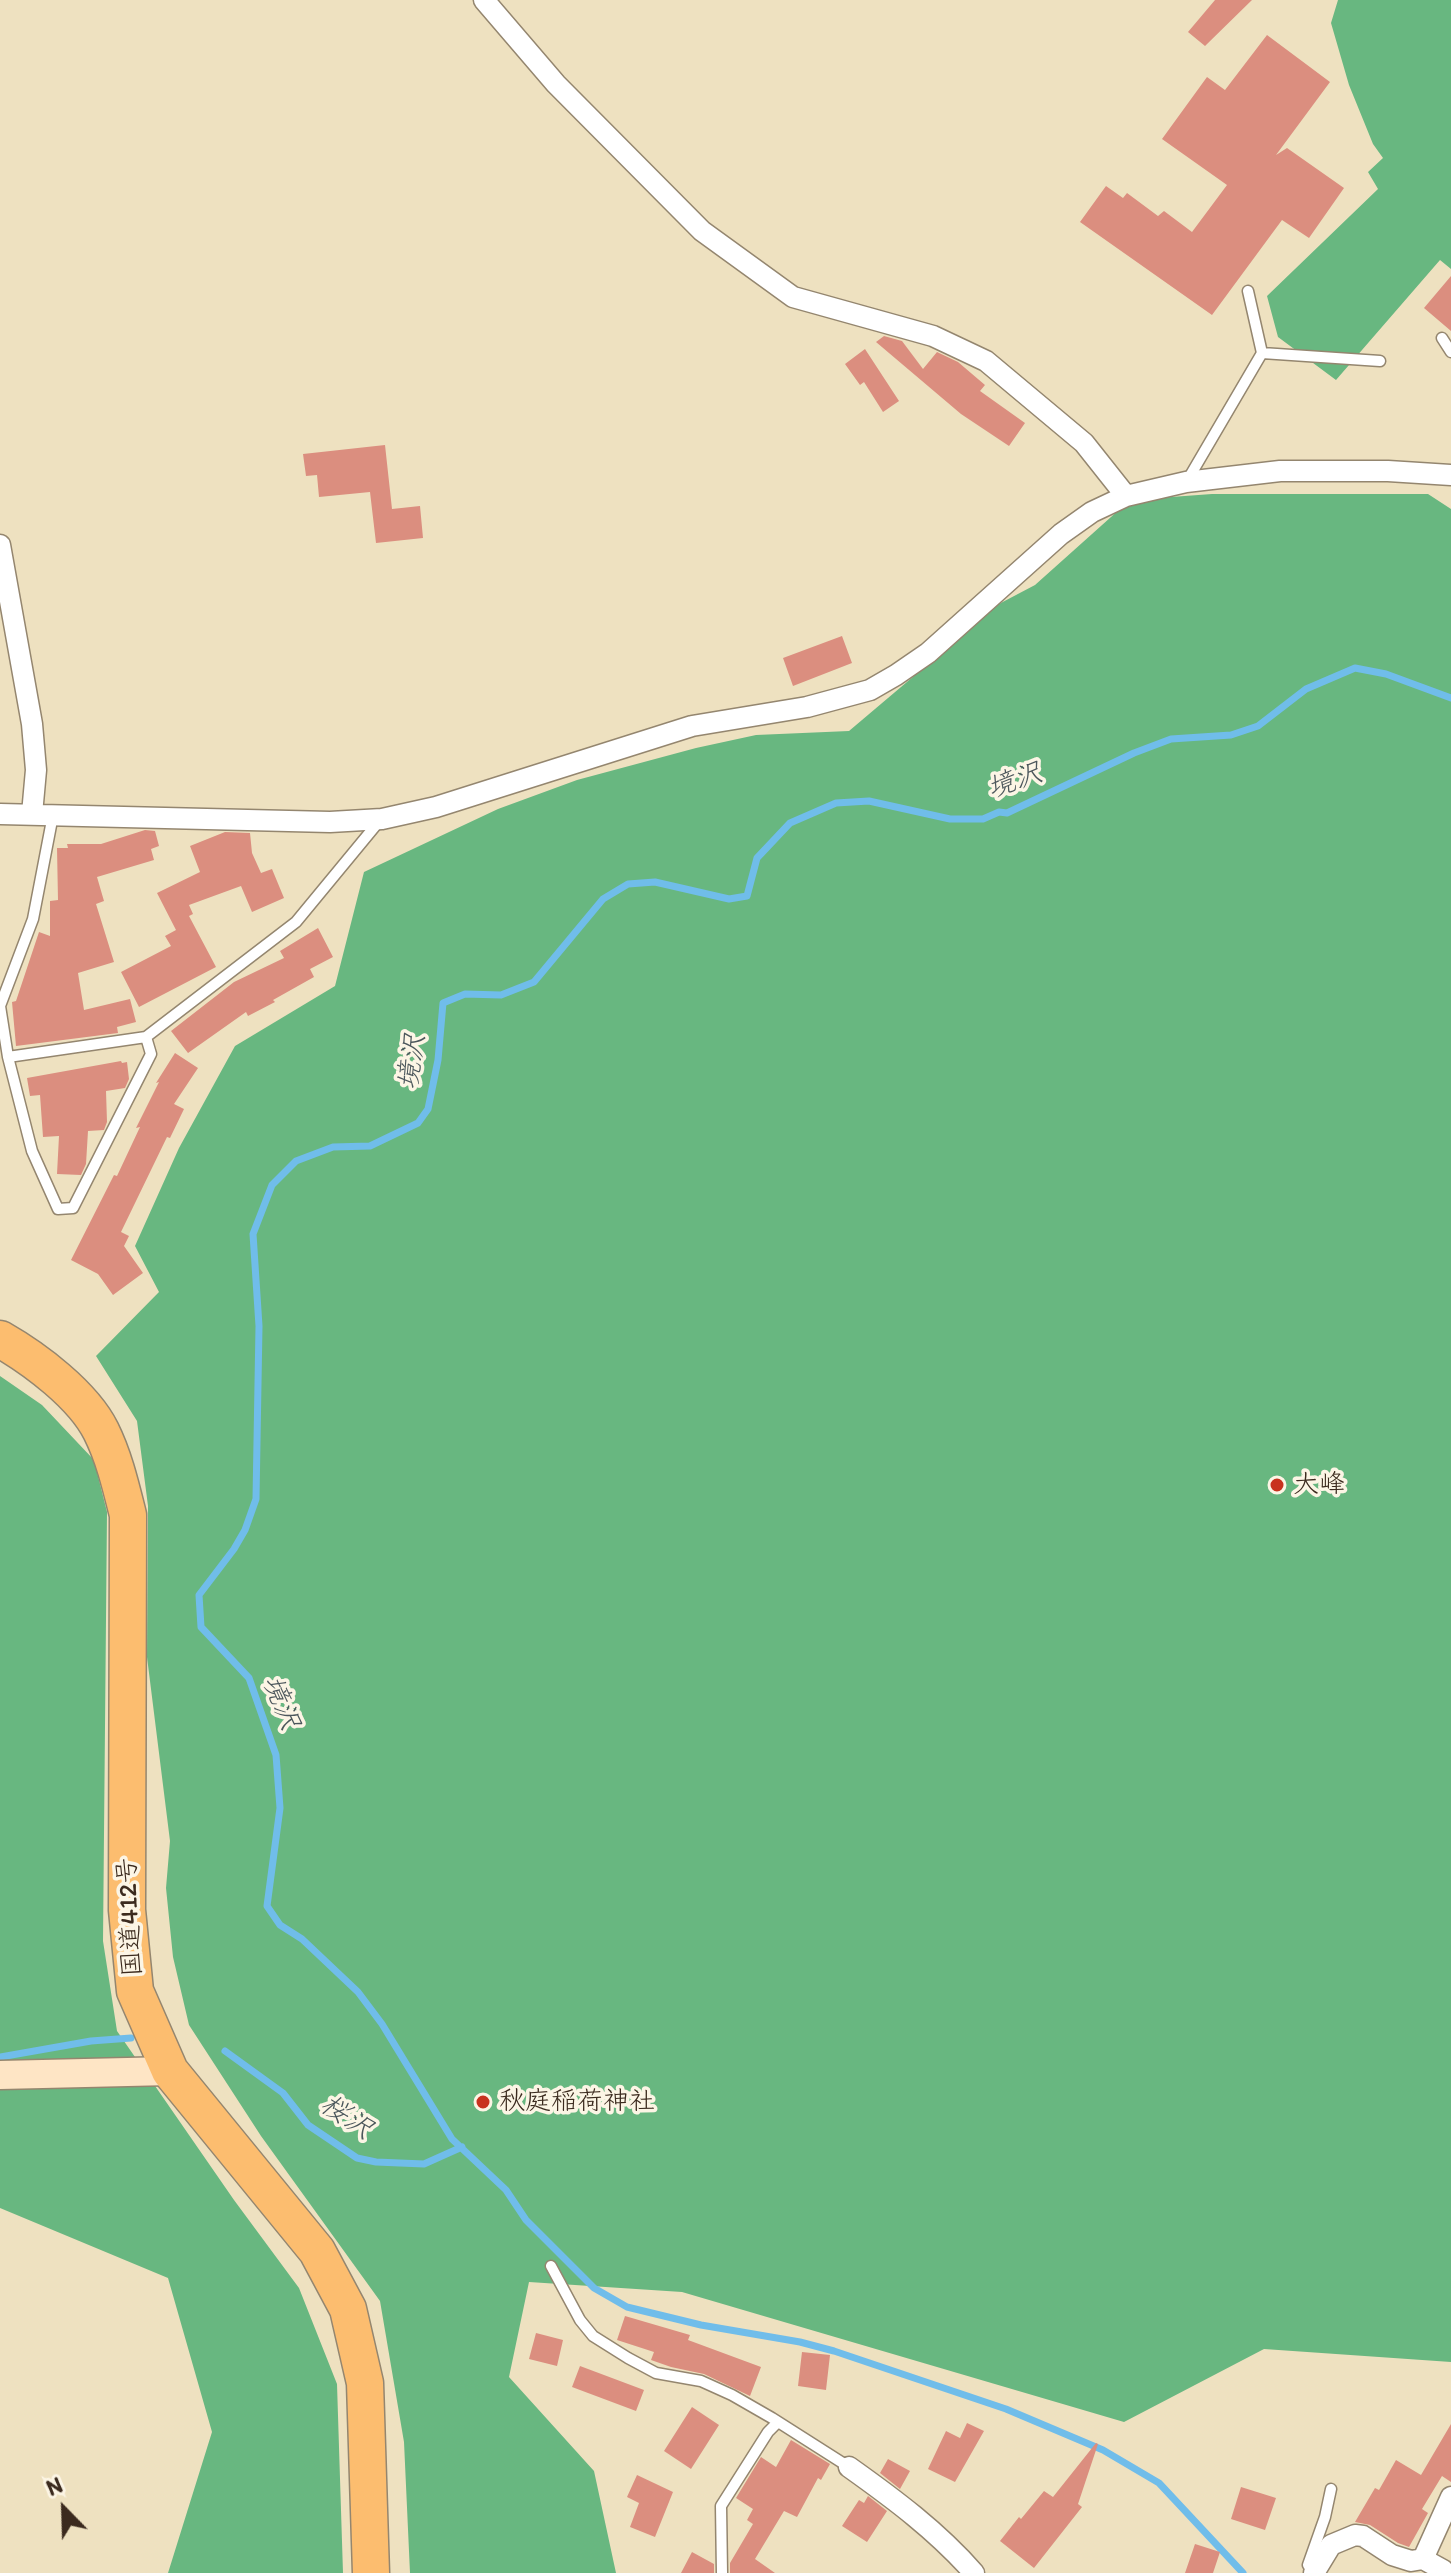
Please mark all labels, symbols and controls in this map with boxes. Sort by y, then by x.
water label: 境沢 [983,757,1047,807]
water label: 境沢 [392,1032,434,1092]
place label: 大峰 [1293,1469,1345,1501]
marker: 大峰 [1268,1476,1286,1494]
water label: 境沢 [254,1671,306,1735]
street label: 国道412号 [112,1857,150,1977]
place label: 秋庭稲荷神社 [499,2086,655,2118]
water label: 桜沢 [313,2088,379,2148]
marker: 秋庭稲荷神社 [474,2093,492,2111]
north arrow [24,2469,104,2549]
text: N [42,2471,67,2502]

